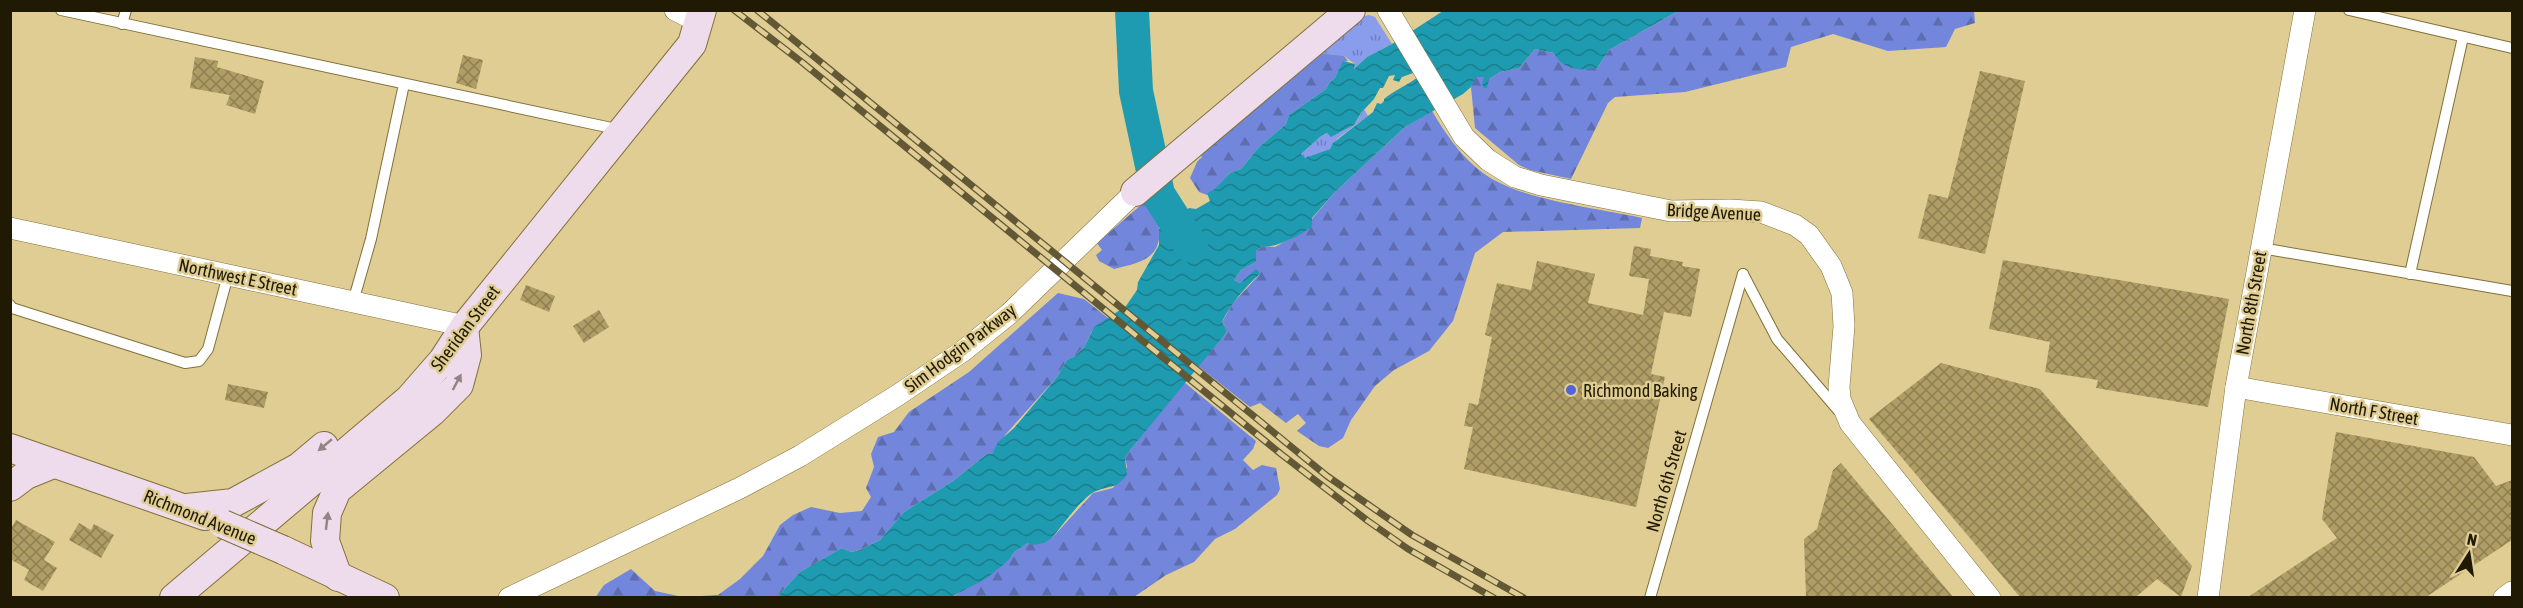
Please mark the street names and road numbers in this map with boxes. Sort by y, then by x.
street label: Bridge Avenue [1666,199,1762,225]
street label: North 8th Street [2232,250,2270,356]
street label: Northwest E Street [177,254,299,300]
street label: Sheridan Street [426,281,504,375]
street label: Sim Hodgin Parkway [900,299,1020,397]
street label: North F Street [2328,393,2420,429]
street label: North 6th Street [1641,428,1691,534]
street label: Richmond Avenue [141,485,259,549]

